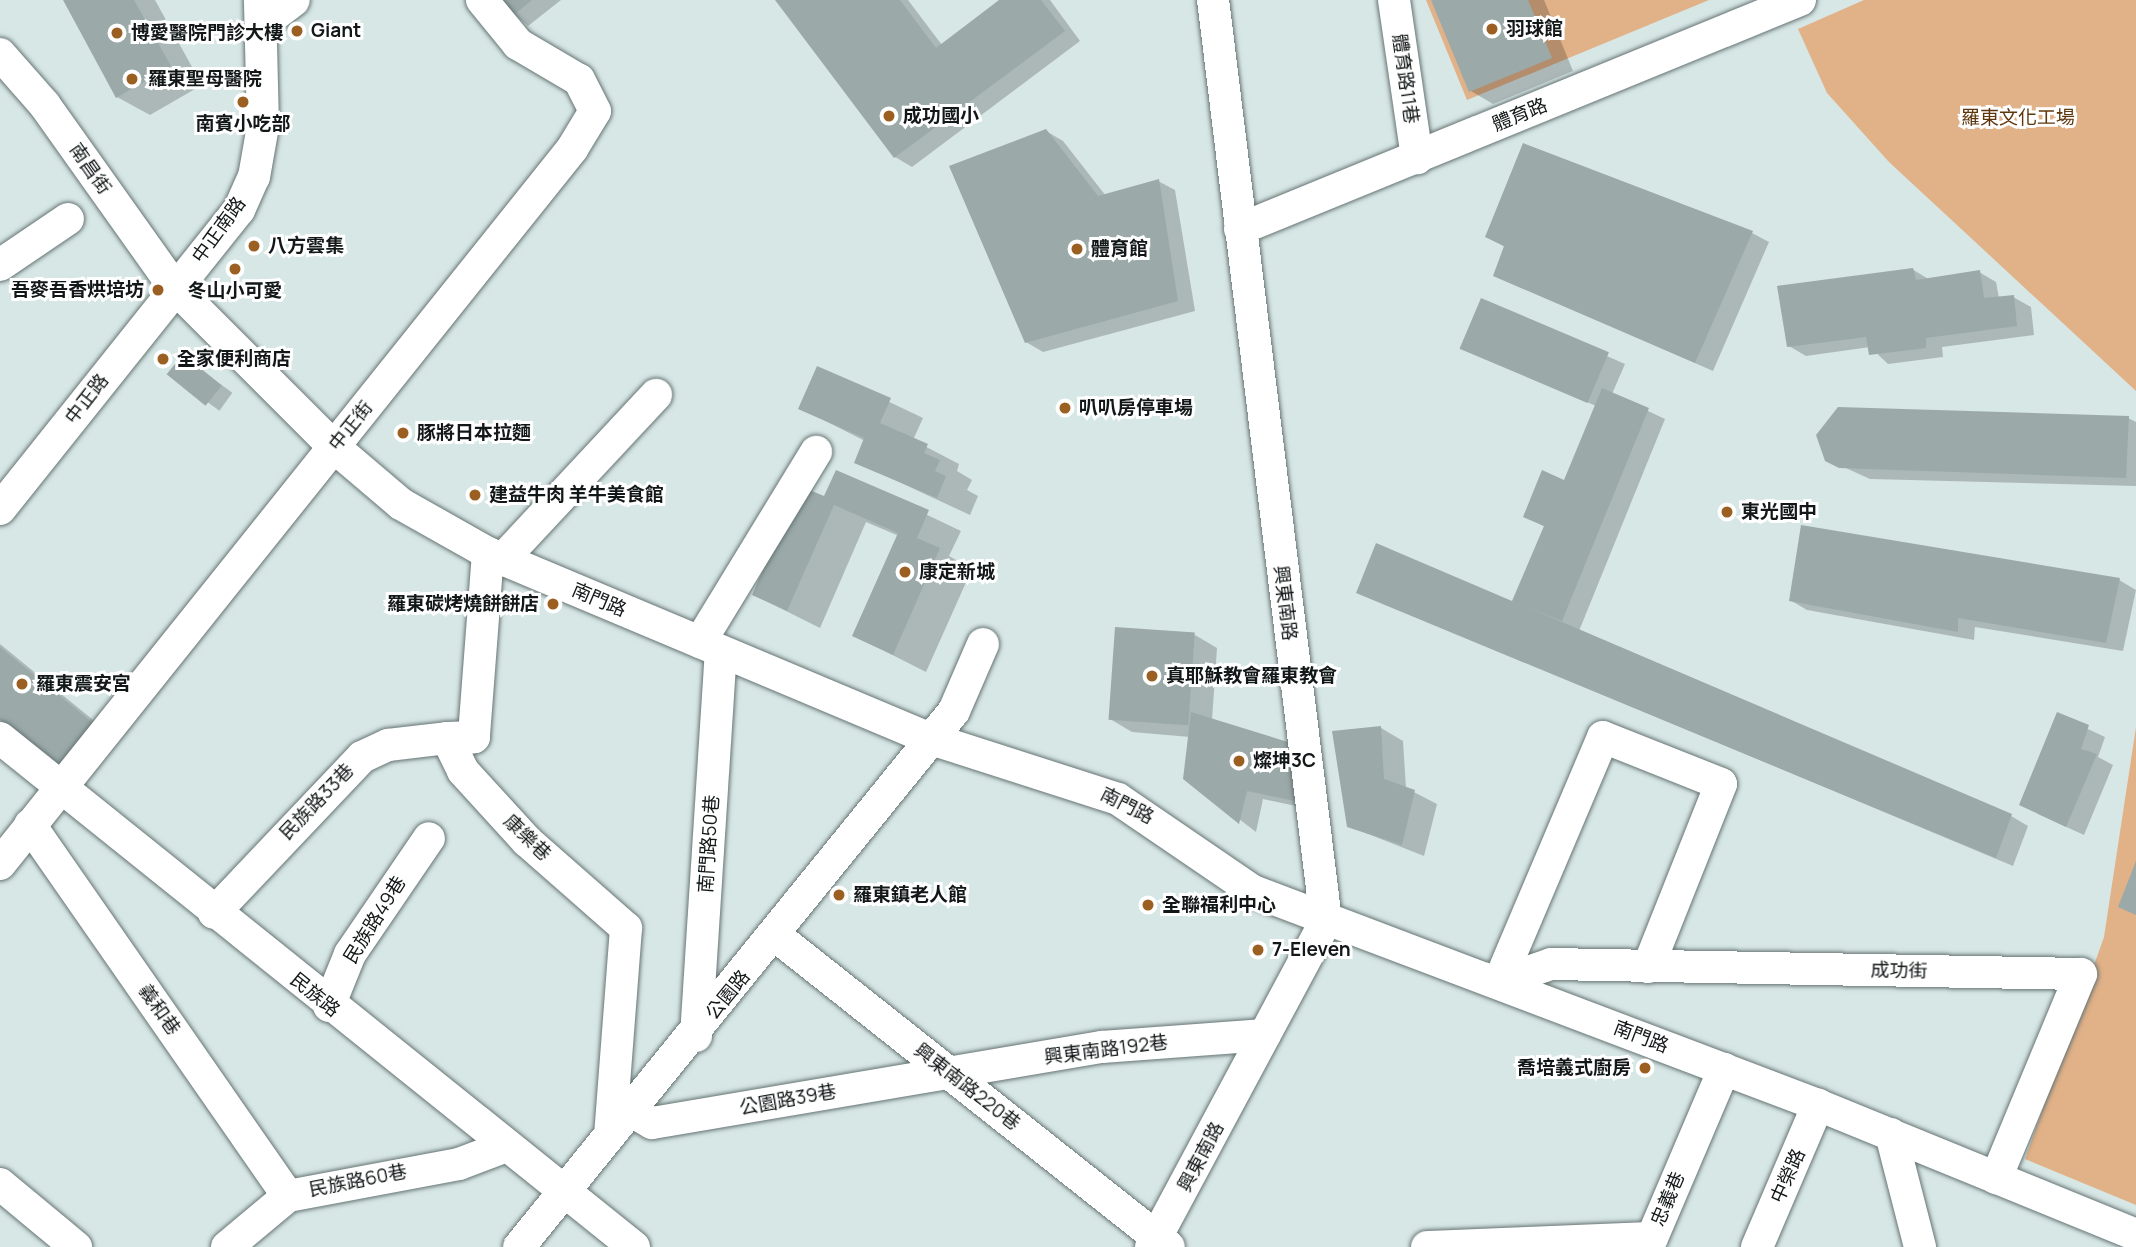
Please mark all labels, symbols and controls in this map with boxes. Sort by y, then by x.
place label: 羽球館 [1506,18,1563,40]
place label: Giant [311,20,361,42]
marker: 羽球館 [1484,21,1500,37]
place label: 博愛醫院門診大樓 [131,22,283,44]
marker: Giant [289,23,305,39]
marker: 博愛醫院門診大樓 [109,25,125,41]
street label: 體育路11巷 [1387,32,1423,126]
place label: 羅東聖母醫院 [148,68,262,90]
marker: 羅東聖母醫院 [122,69,142,89]
marker: 南賓小吃部 [235,94,251,110]
street label: 體育路 [1489,94,1551,136]
place label: 成功國小 [903,105,979,127]
park label: 羅東文化工場 [1961,107,2075,129]
marker: 成功國小 [881,108,897,124]
place label: 南賓小吃部 [196,113,290,135]
street label: 南昌街 [64,139,116,199]
street label: 中正南路 [187,193,251,267]
place label: 八方雲集 [268,235,344,257]
marker: 八方雲集 [246,238,262,254]
place label: 體育館 [1091,238,1148,260]
marker: 體育館 [1069,241,1085,257]
marker: 冬山小可愛 [227,261,243,277]
place label: 吾麥吾香烘培坊 [11,279,144,301]
place label: 冬山小可愛 [188,280,282,302]
marker: 吾麥吾香烘培坊 [150,282,166,298]
place label: 全家便利商店 [177,348,291,370]
marker: 全家便利商店 [155,351,171,367]
street label: 中正路 [60,370,114,428]
street label: 中正街 [324,397,378,455]
place label: 叭叭房停車場 [1079,397,1193,419]
marker: 叭叭房停車場 [1057,400,1073,416]
place label: 豚將日本拉麵 [417,422,531,444]
marker: 豚將日本拉麵 [395,425,411,441]
place label: 建益牛肉 羊牛美食館 [489,484,664,506]
marker: 建益牛肉 羊牛美食館 [467,487,483,503]
place label: 東光國中 [1741,501,1817,523]
marker: 東光國中 [1719,504,1735,520]
place label: 康定新城 [919,561,995,583]
marker: 康定新城 [897,564,913,580]
street label: 興東南路 [1269,564,1301,642]
street label: 南門路 [568,578,630,622]
place label: 羅東碳烤燒餅餅店 [387,593,539,615]
marker: 羅東碳烤燒餅餅店 [545,596,561,612]
place label: 真耶穌教會羅東教會 [1166,665,1337,687]
marker: 真耶穌教會羅東教會 [1144,668,1160,684]
place label: 羅東震安宮 [36,673,131,695]
marker: 羅東震安宮 [14,676,30,692]
place label: 燦坤3C [1253,750,1316,772]
marker: 燦坤3C [1231,753,1247,769]
street label: 民族路33巷 [275,759,359,845]
street label: 南門路 [1096,783,1158,829]
street label: 南門路50巷 [694,794,724,894]
street label: 康樂巷 [499,810,555,866]
street label: 民族路49巷 [339,872,411,968]
place label: 羅東鎮老人館 [853,884,967,906]
marker: 羅東鎮老人館 [831,887,847,903]
place label: 全聯福利中心 [1162,894,1276,916]
marker: 全聯福利中心 [1140,897,1156,913]
place label: 7-Eleven [1272,939,1351,961]
marker: 7-Eleven [1250,942,1266,958]
street label: 成功街 [1870,959,1928,983]
street label: 公園路 [701,966,755,1024]
street label: 民族路 [286,968,344,1022]
street label: 義和巷 [133,980,185,1040]
street label: 南門路 [1610,1016,1672,1058]
street label: 興東南路192巷 [1043,1031,1169,1069]
street label: 興東南路220巷 [909,1039,1025,1135]
place label: 喬培義式廚房 [1517,1057,1631,1079]
marker: 喬培義式廚房 [1637,1060,1653,1076]
street label: 公園路39巷 [738,1080,838,1120]
street label: 興東南路 [1173,1118,1229,1196]
street label: 中榮路 [1766,1145,1810,1207]
street label: 民族路60巷 [307,1160,409,1202]
street label: 忠義巷 [1646,1168,1690,1230]

